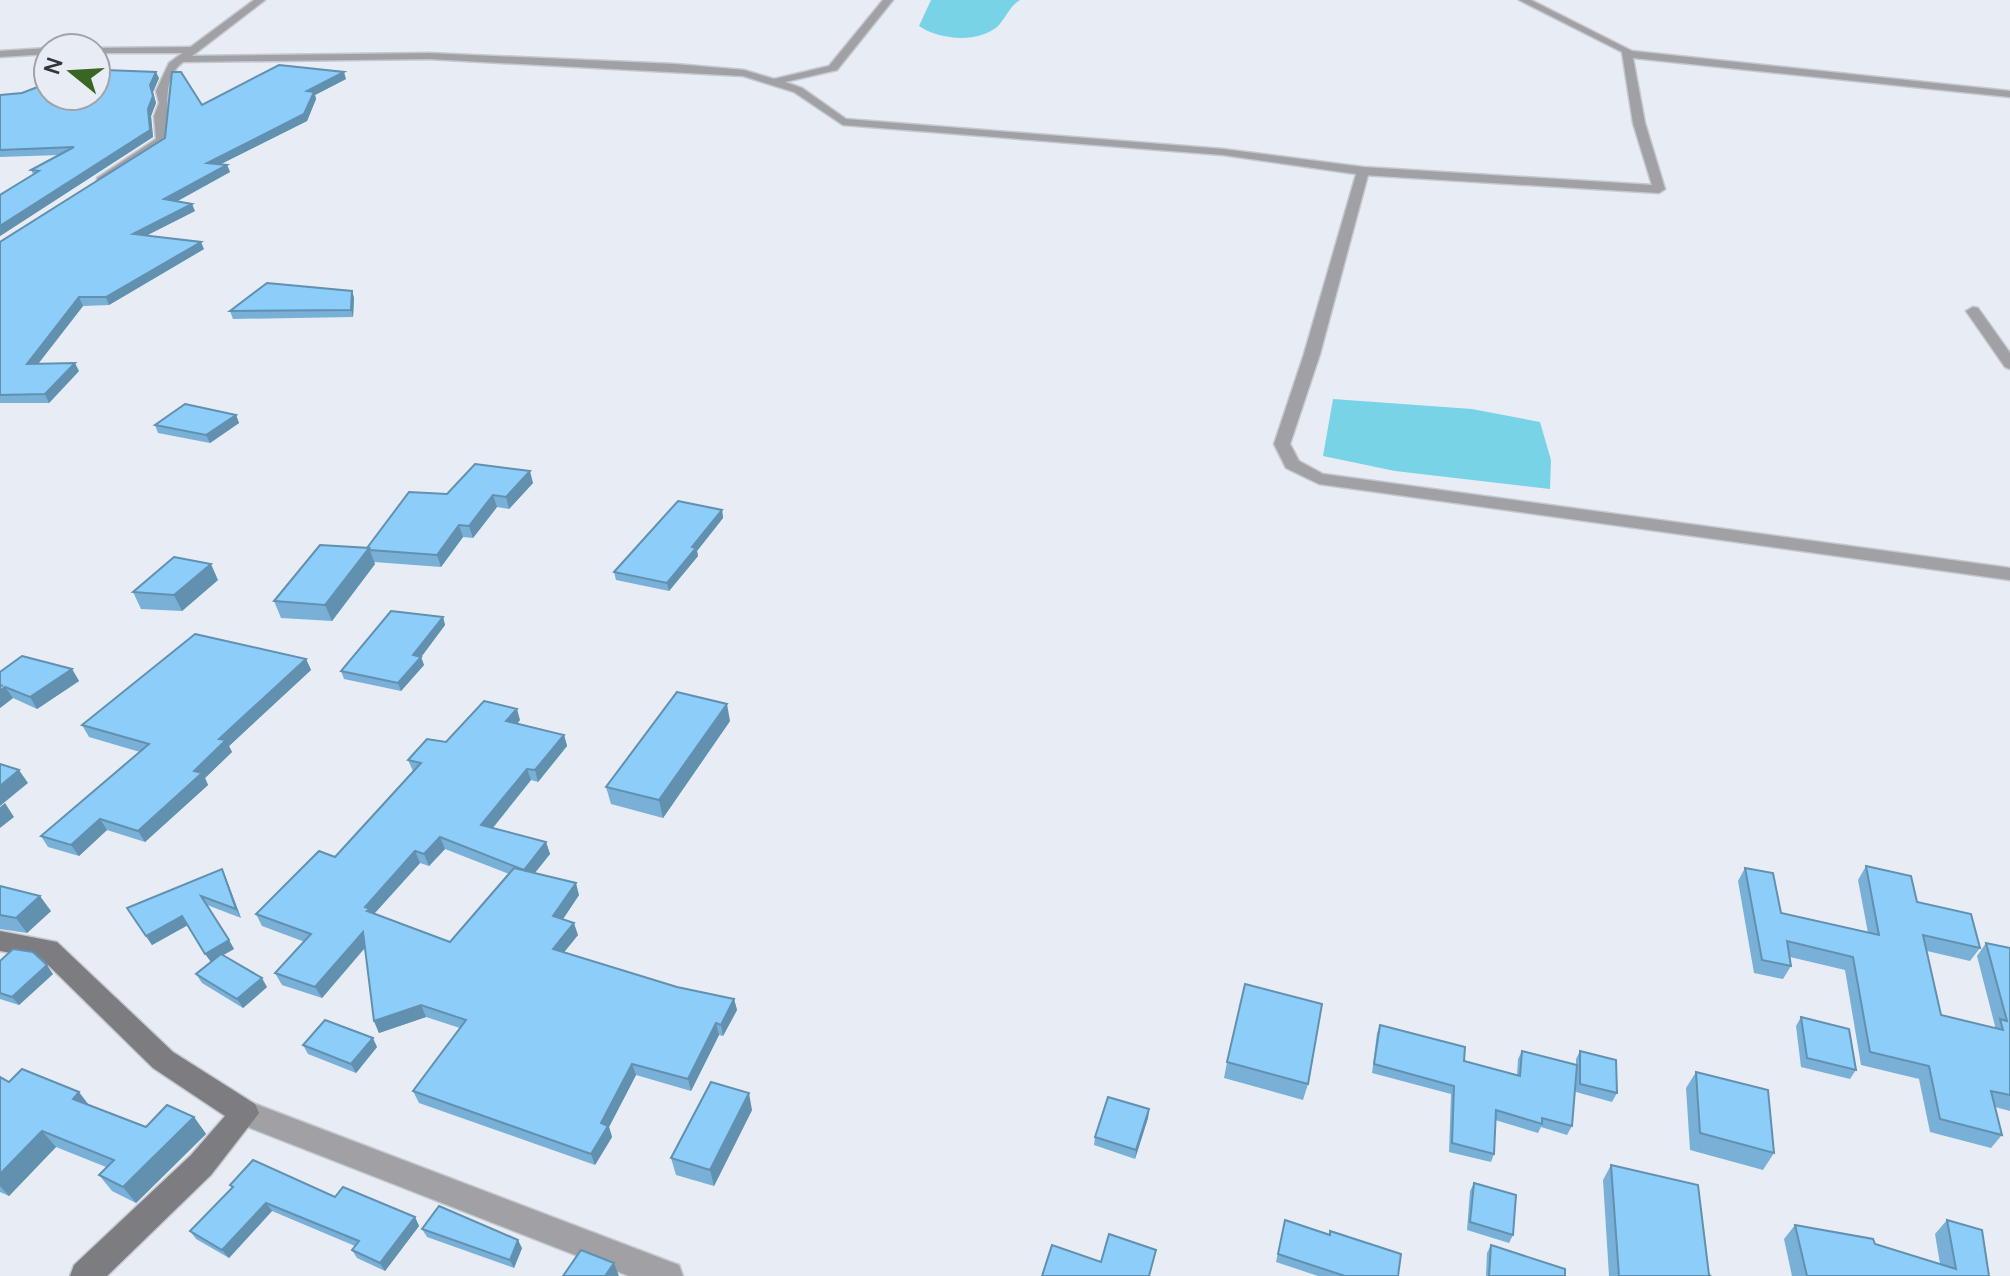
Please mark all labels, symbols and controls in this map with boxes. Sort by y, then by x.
north arrow [32,32,112,112]
text: N [36,54,70,78]

